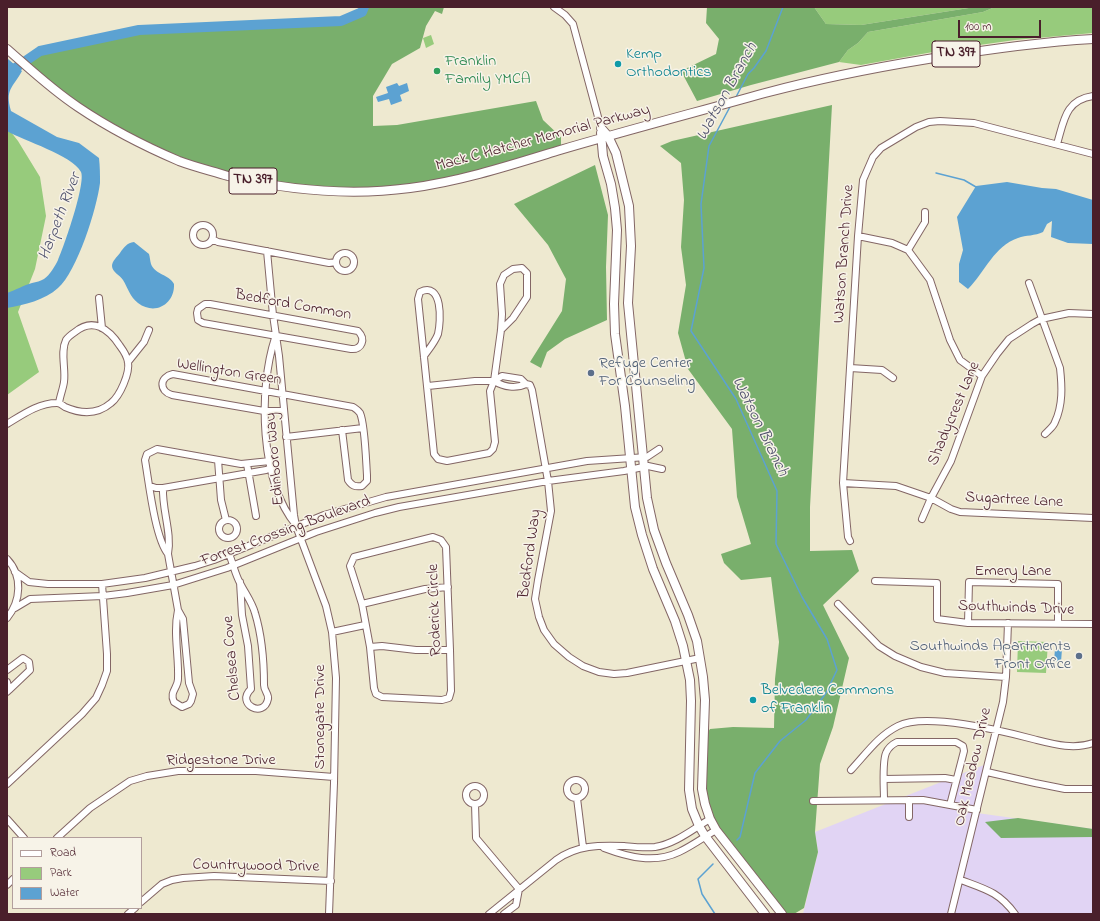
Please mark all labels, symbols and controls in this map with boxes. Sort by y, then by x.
scale bar [960,12,1043,38]
text: 100 m [965,18,992,36]
water label: Watson Branch [693,40,763,144]
road number: TN 397 [932,41,980,67]
place label: Kemp Orthodontics [626,45,711,83]
place label: Franklin Family YMCA [445,52,531,90]
marker: Kemp Orthodontics [613,59,623,69]
marker: Franklin Family YMCA [432,66,442,76]
street label: Mack C Hatcher Memorial Parkway [434,101,652,177]
road number: TN 397 [229,168,277,194]
water label: Harpeth River [35,171,87,263]
street label: Watson Branch Drive [831,184,859,324]
street label: Bedford Common [233,286,353,326]
place label: Refuge Center For Counseling [599,354,695,392]
street label: Wellington Green [175,355,283,391]
street label: Shadycrest Lane [924,359,986,469]
marker: Refuge Center For Counseling [586,368,596,378]
water label: Watson Branch [726,374,792,480]
street label: Edinboro Way [262,412,290,506]
street label: Sugartree Lane [964,489,1064,513]
street label: Forrest Crossing Boulevard [199,492,373,572]
street label: Bedford Way [515,508,547,600]
street label: Emery Lane [975,562,1051,582]
street label: Roderick Circle [425,563,447,657]
street label: Southwinds Drive [957,597,1075,621]
street label: Chelsea Cove [220,615,246,701]
place label: Southwinds Apartments Front Office [909,637,1071,675]
marker: Southwinds Apartments Front Office [1074,651,1084,661]
street label: Stonegate Drive [311,665,331,769]
place label: Belvedere Commons of Franklin [761,681,894,719]
marker: Belvedere Commons of Franklin [748,695,758,705]
street label: Oak Meadow Drive [951,706,997,828]
street label: Ridgestone Drive [166,751,276,771]
legend [12,837,142,909]
text: Road [50,844,76,862]
street label: Countrywood Drive [192,856,320,878]
text: Park [50,864,72,882]
text: Water [50,884,79,902]

